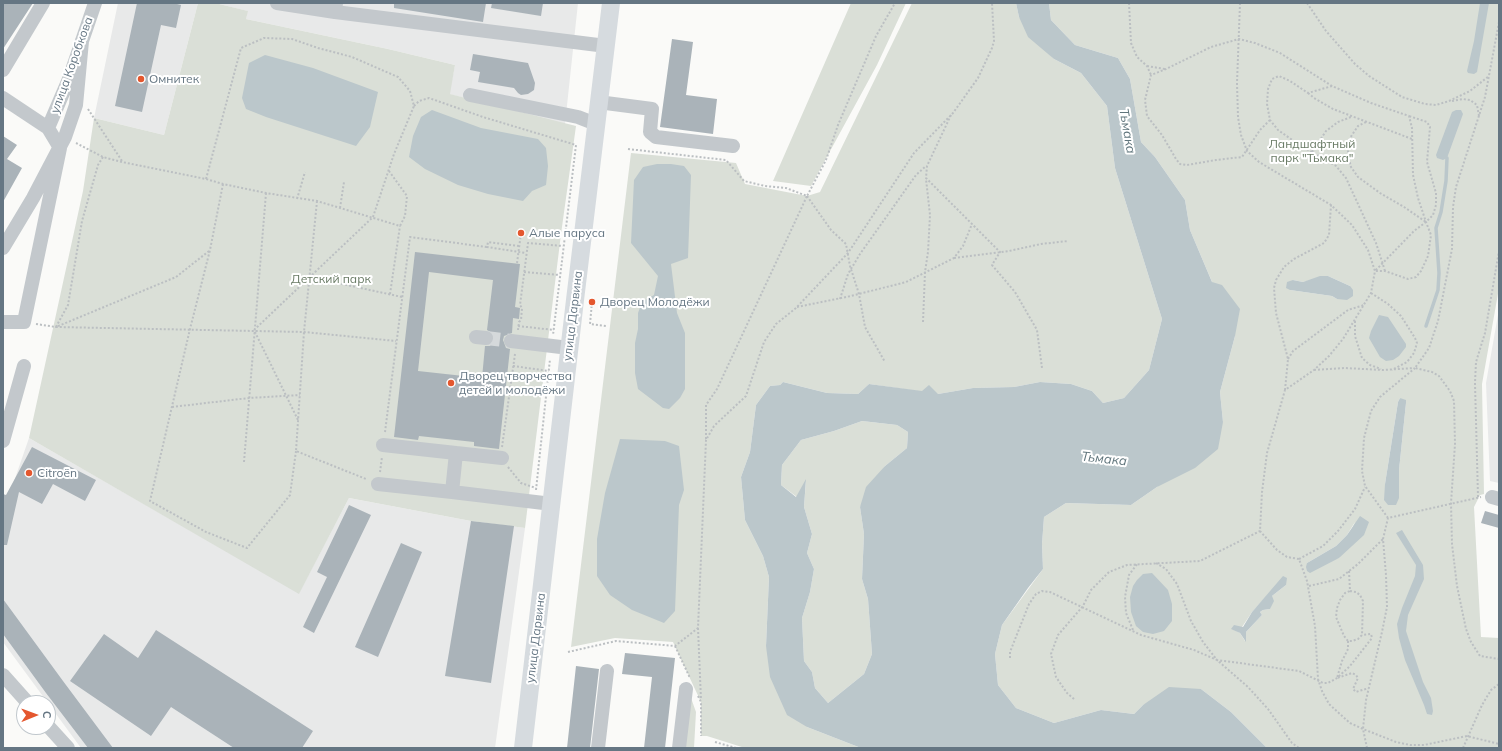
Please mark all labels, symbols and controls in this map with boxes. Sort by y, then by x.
street label: улица Коробкова [48,15,96,115]
place label: Омнитек [149,72,199,86]
marker: Омнитек [136,74,146,84]
water label: Тьмака [1115,107,1139,155]
park label: Ландшафтный парк "Тьмака" [1269,137,1355,165]
place label: Алые паруса [529,226,605,240]
marker: Алые паруса [516,228,526,238]
street label: улица Дарвина [560,270,586,362]
park label: Детский парк [291,272,371,286]
place label: Дворец Молодёжи [600,295,710,309]
marker: Дворец Молодёжи [587,297,597,307]
place label: Дворец творчества детей и молодёжи [459,369,572,397]
marker: Дворец творчества детей и молодёжи [446,378,456,388]
water label: Тьмака [1081,449,1127,469]
place label: Citroën [37,466,77,480]
marker: Citroën [24,468,34,478]
street label: улица Дарвина [523,592,549,684]
north arrow [16,695,56,735]
text: С [40,711,54,719]

